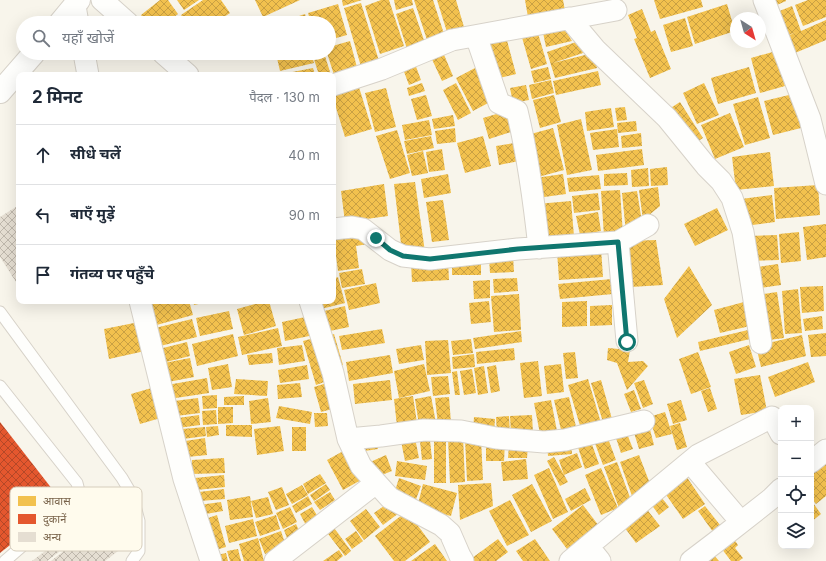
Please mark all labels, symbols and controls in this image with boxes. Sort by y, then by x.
north arrow [730,12,766,48]
search box [16,16,336,60]
icon: search [30,27,52,49]
text: यहाँ खोजें [62,28,114,47]
text: 2 मिनट [32,87,82,107]
text: पैदल · 130 m [249,89,320,105]
icon: ahead [32,144,54,166]
text: सीधे चलें [70,144,121,163]
text: 40 m [288,147,320,163]
icon: left [32,204,54,226]
text: बाएँ मुड़ें [70,204,115,223]
text: 90 m [289,207,320,223]
route end [367,229,385,247]
icon: arrive [32,264,54,286]
text: गंतव्य पर पहुँचे [70,264,154,283]
route start [618,333,636,351]
map controls [778,405,814,549]
button: + [778,405,814,441]
button: − [778,441,814,477]
button: locate [778,477,814,513]
legend [10,487,142,551]
text: आवास [43,494,71,508]
text: दुकानें [43,512,67,527]
button: layers [778,513,814,549]
text: अन्य [43,530,62,544]

